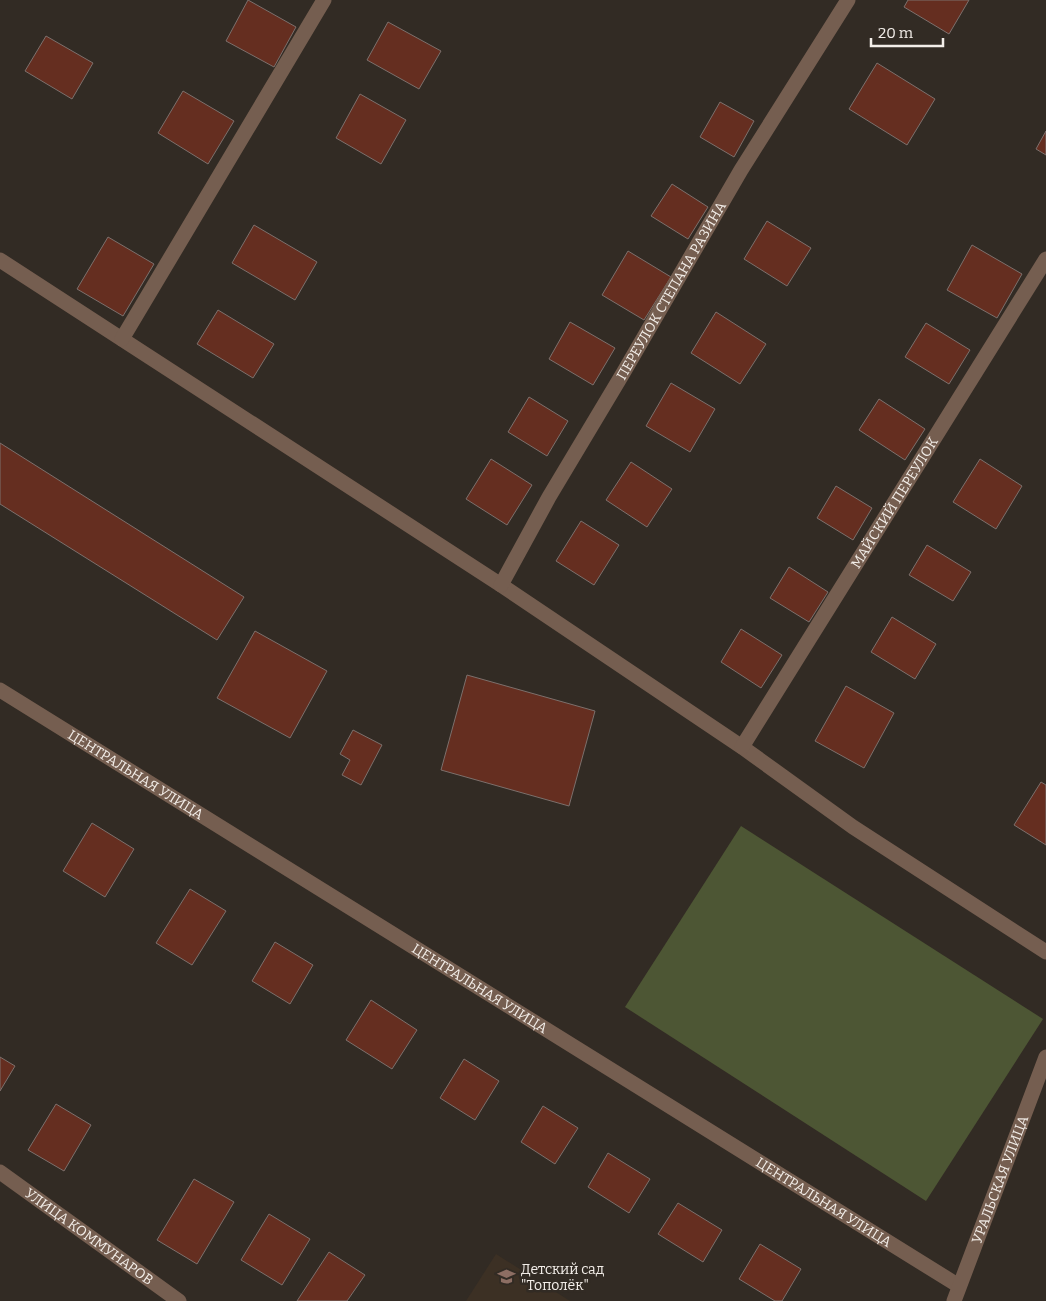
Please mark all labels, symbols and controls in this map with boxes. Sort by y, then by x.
scale bar [871,15,944,47]
text: 20 m [878,24,914,42]
street label: ПЕРЕУЛОК СТЕПАНА РАЗИНА [613,198,729,383]
street label: МАЙСКИЙ ПЕРЕУЛОК [847,434,942,571]
street label: ЦЕНТРАЛЬНАЯ УЛИЦА [65,726,207,823]
street label: ЦЕНТРАЛЬНАЯ УЛИЦА [409,940,551,1037]
street label: УРАЛЬСКАЯ УЛИЦА [968,1113,1032,1246]
street label: ЦЕНТРАЛЬНАЯ УЛИЦА [753,1153,895,1251]
street label: УЛИЦА КОММУНАРОВ [22,1184,157,1288]
place label: Детский сад "Тополёк" [521,1261,605,1294]
school or university icon: Детский сад "Тополёк" [497,1267,517,1287]

